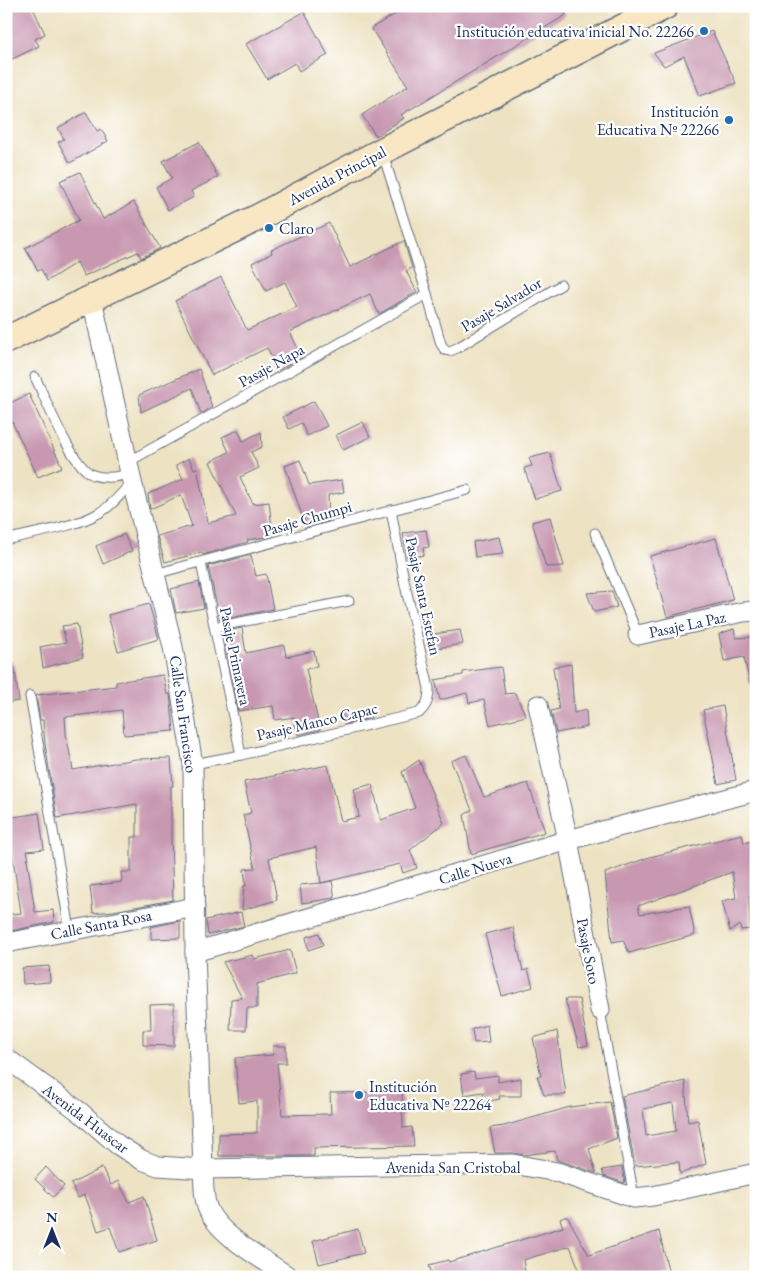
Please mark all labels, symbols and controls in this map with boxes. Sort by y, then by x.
place label: Institución educativa inicial No. 22266 [456,21,694,42]
marker: Institución educativa inicial No. 22266 [698,25,710,37]
place label: Institución Educativa Nº 22266 [597,101,720,140]
marker: Institución Educativa Nº 22266 [723,114,735,126]
street label: Avenida Principal [284,141,390,211]
place label: Claro [279,218,314,239]
marker: Claro [263,222,275,234]
street label: Pasaje Salvador [457,272,546,337]
street label: Pasaje Napa [235,338,308,392]
street label: Pasaje Chumpi [260,496,354,541]
street label: Pasaje Santa Estefan [401,535,446,658]
street label: Pasaje Primavera [215,605,256,708]
street label: Pasaje La Paz [647,606,727,643]
street label: Calle San Francisco [165,654,202,774]
street label: Pasaje Manco Capac [254,697,380,746]
street label: Calle Nueva [436,847,515,890]
street label: Calle Santa Rosa [49,904,154,945]
street label: Pasaje Soto [572,916,605,986]
place label: Institución Educativa Nº 22264 [369,1076,492,1115]
street label: Avenida Huascar [37,1078,134,1158]
marker: Institución Educativa Nº 22264 [353,1089,365,1101]
street label: Avenida San Cristobal [384,1157,521,1178]
north arrow [28,1206,78,1256]
text: N [46,1208,58,1226]

